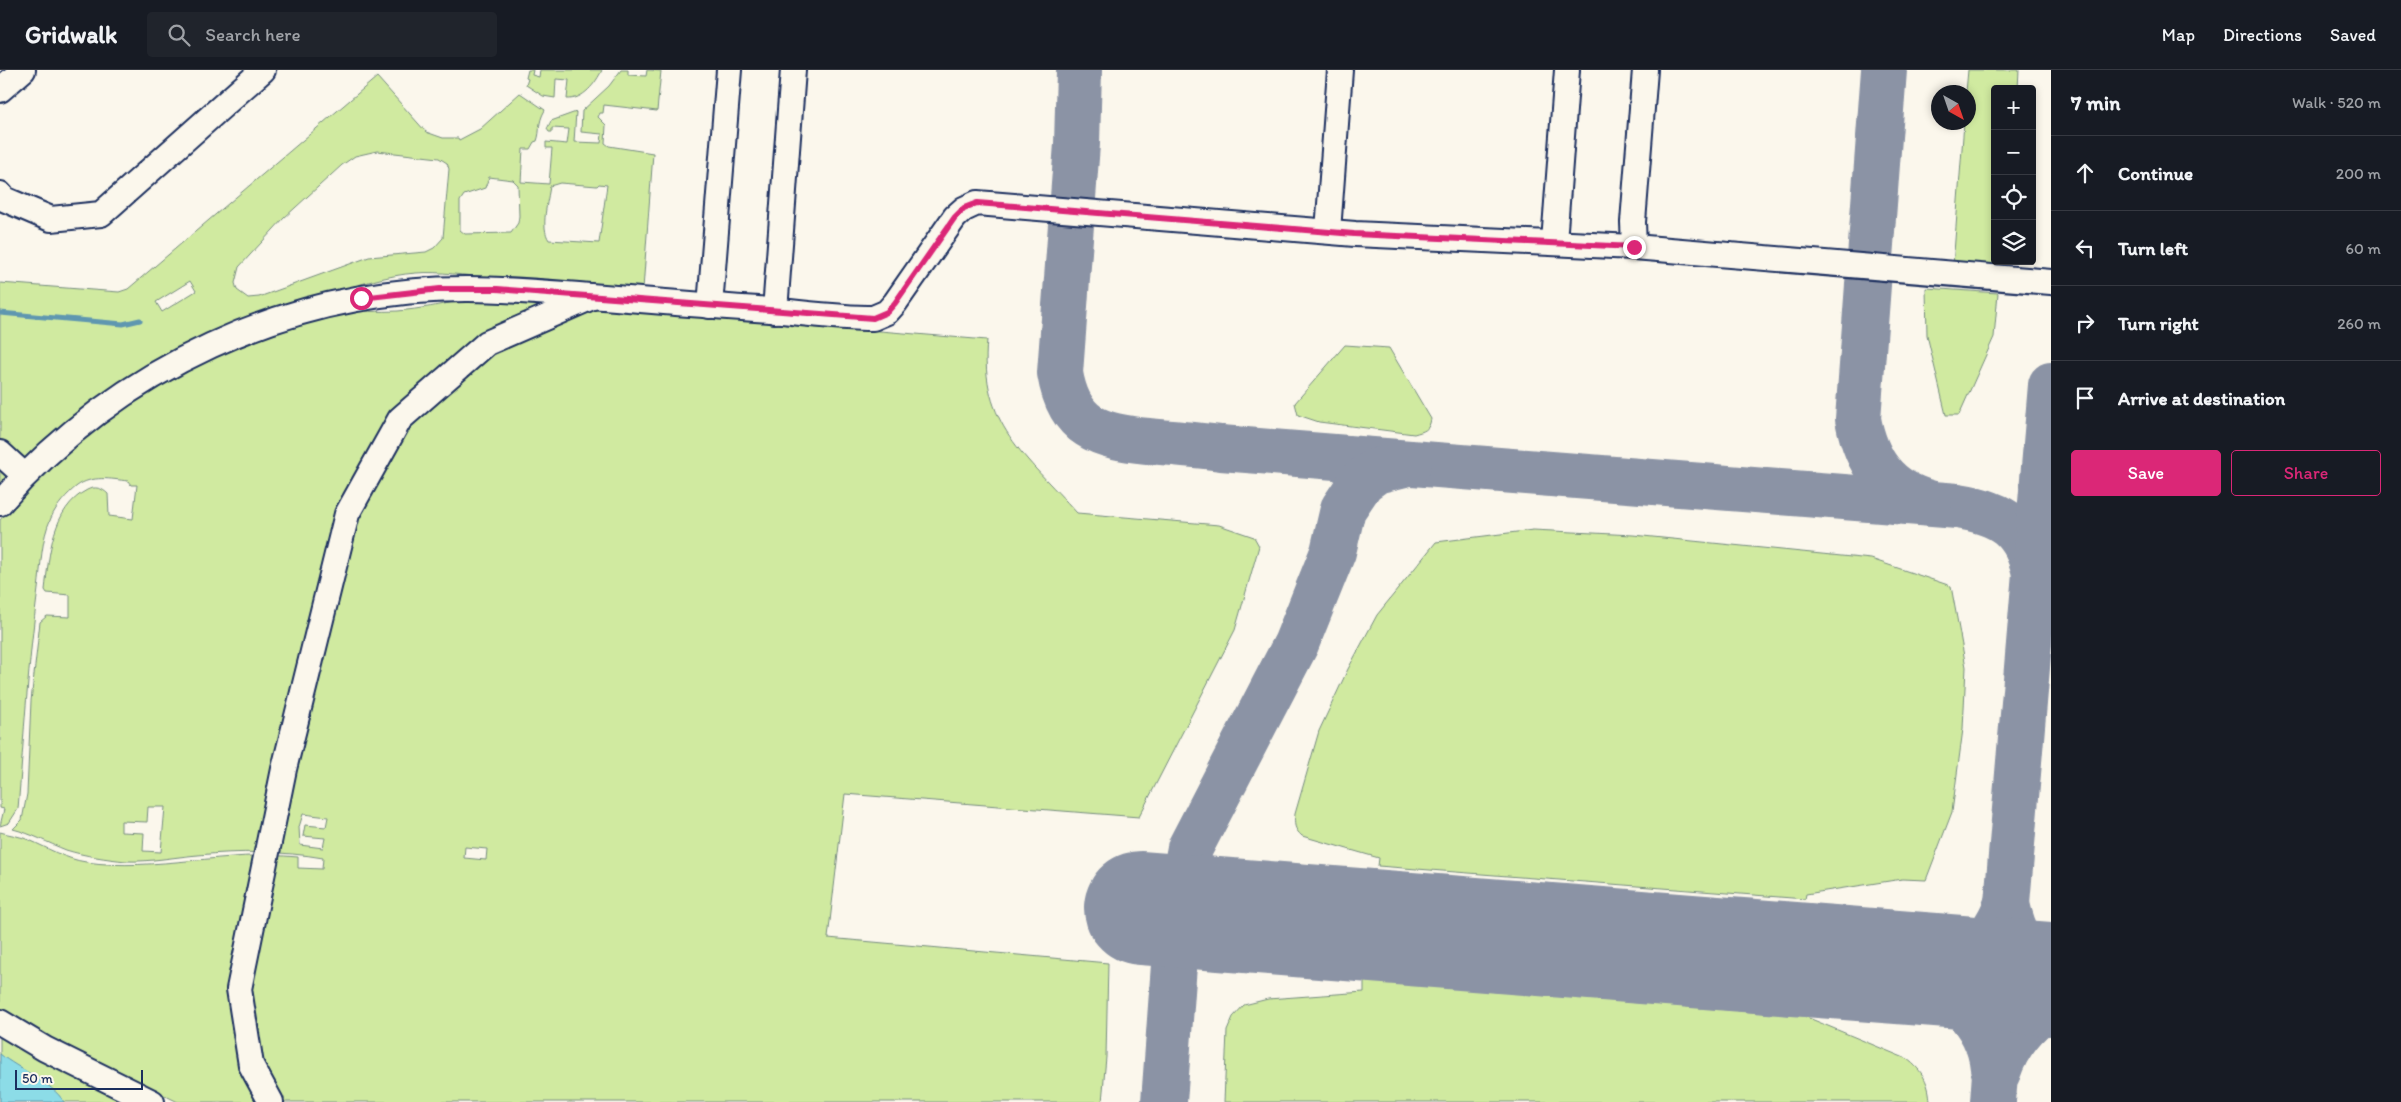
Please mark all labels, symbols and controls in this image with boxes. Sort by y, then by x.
search box [147,12,497,57]
text: Gridwalk [25,20,117,49]
icon: search [165,21,193,49]
text: Search here [205,23,301,46]
text: Map [2162,24,2195,46]
text: Directions [2223,24,2302,46]
text: Saved [2330,24,2376,46]
north arrow [1931,85,1976,130]
map controls [1991,85,2036,265]
button: + [1991,85,2036,130]
text: 7 min [2071,90,2120,115]
text: Walk · 520 m [2292,93,2381,112]
button: − [1991,130,2036,175]
icon: ahead [2071,159,2099,187]
text: Continue [2118,162,2193,185]
text: 200 m [2336,164,2381,183]
button: locate [1991,175,2036,220]
button: layers [1991,220,2036,265]
icon: left [2071,234,2099,262]
route end [1623,236,1646,259]
text: Turn left [2118,237,2188,260]
text: 60 m [2346,239,2381,258]
route start [350,287,373,310]
icon: right [2071,309,2099,337]
text: Turn right [2118,312,2199,335]
text: 260 m [2337,314,2381,333]
icon: arrive [2071,384,2099,412]
text: Arrive at destination [2118,387,2285,410]
button: Save [2071,450,2221,496]
button: Share [2231,450,2381,496]
scale bar [15,1067,142,1090]
text: 50 m [22,1070,53,1087]

